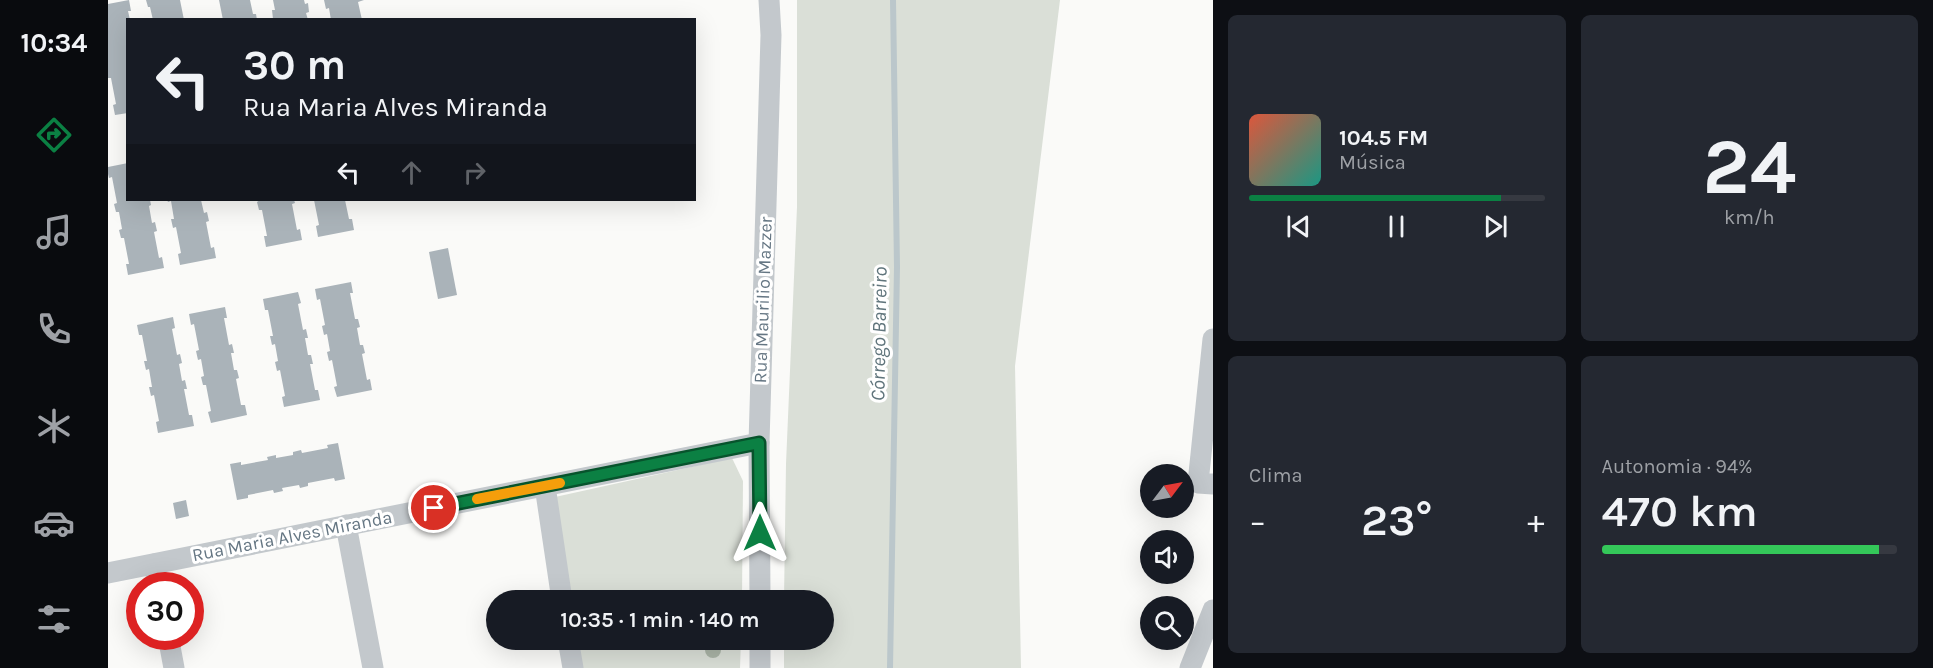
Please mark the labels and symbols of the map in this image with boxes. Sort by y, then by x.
street label: Rua Maurilio Mazzer [749,216,777,384]
water label: Córrego Barreiro [866,266,892,401]
north arrow [1140,464,1194,518]
pin [408,482,459,533]
position arrow [728,501,792,565]
street label: Rua Maria Alves Miranda [190,506,394,566]
speed limit sign: 30 [126,572,204,650]

